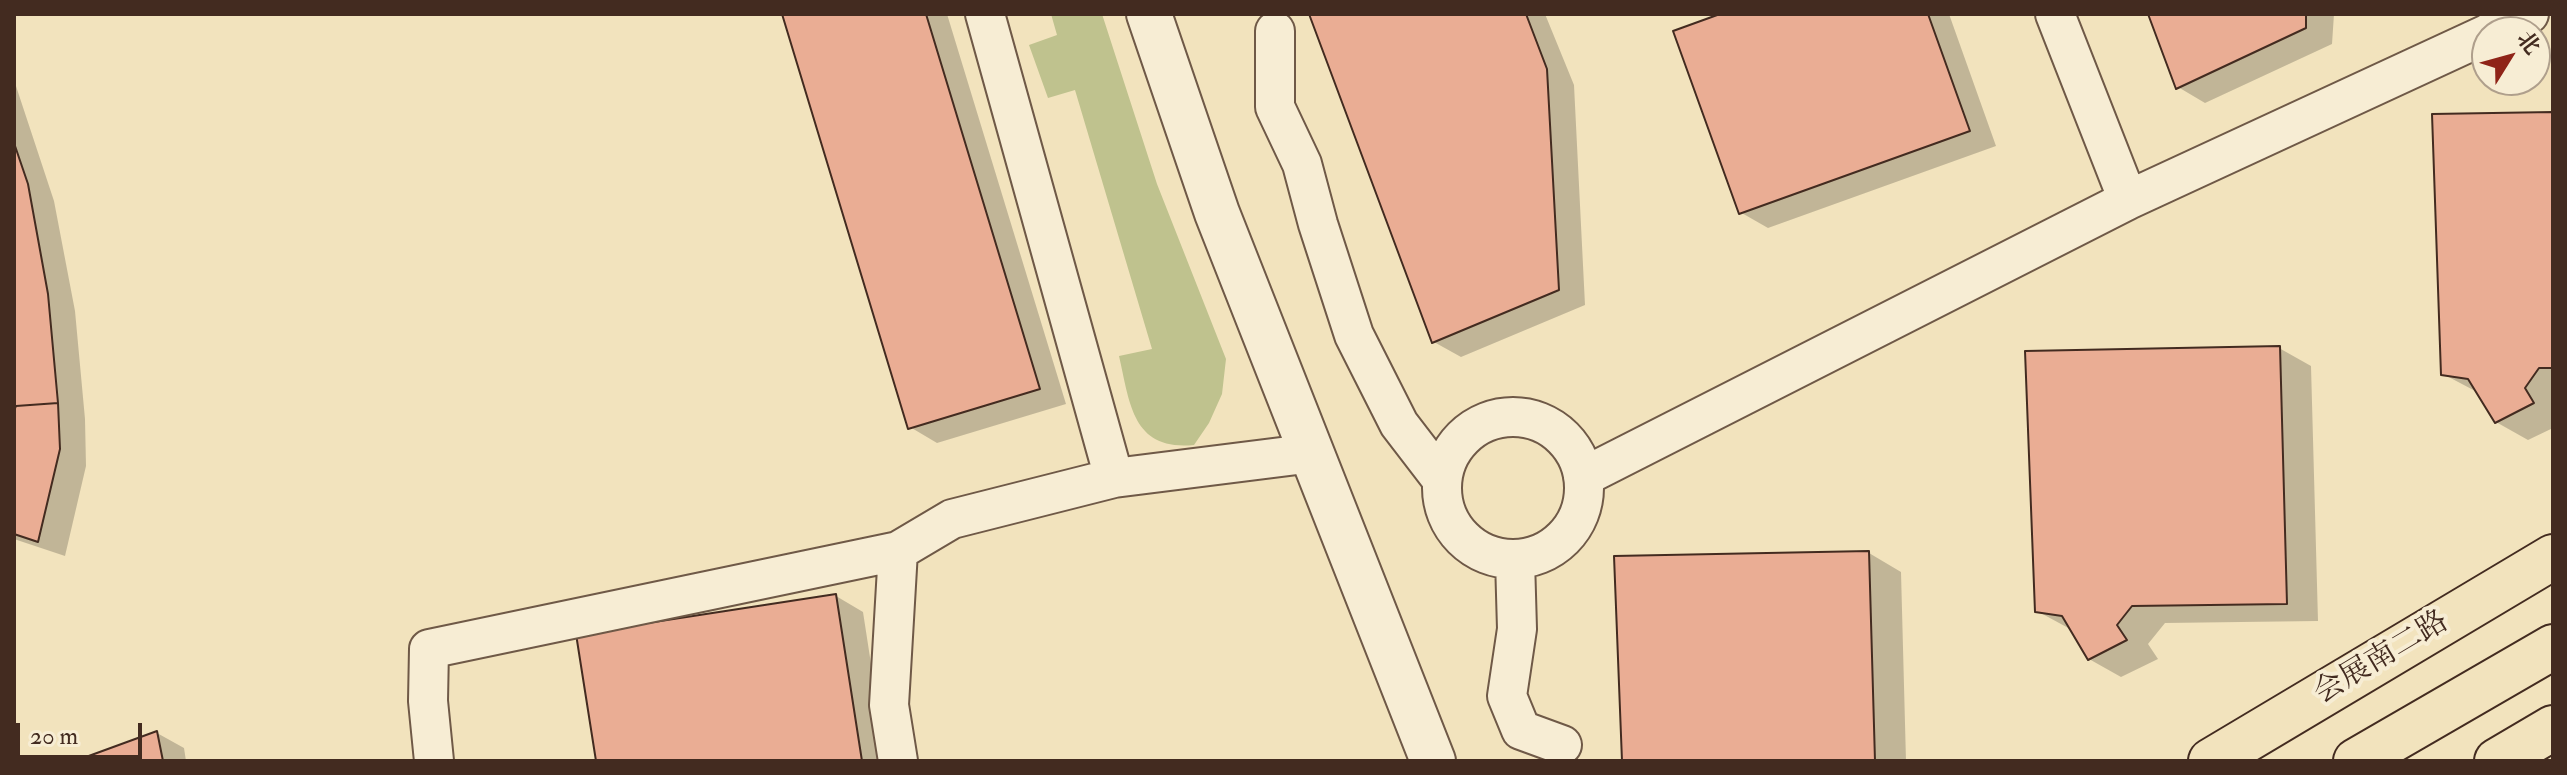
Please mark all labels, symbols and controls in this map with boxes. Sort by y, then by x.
north arrow [2471,16,2551,96]
text: 北 [2511,26,2546,60]
street label: 会展南二路 [2308,605,2456,713]
scale bar [20,707,146,757]
text: 20 m [30,721,78,752]

